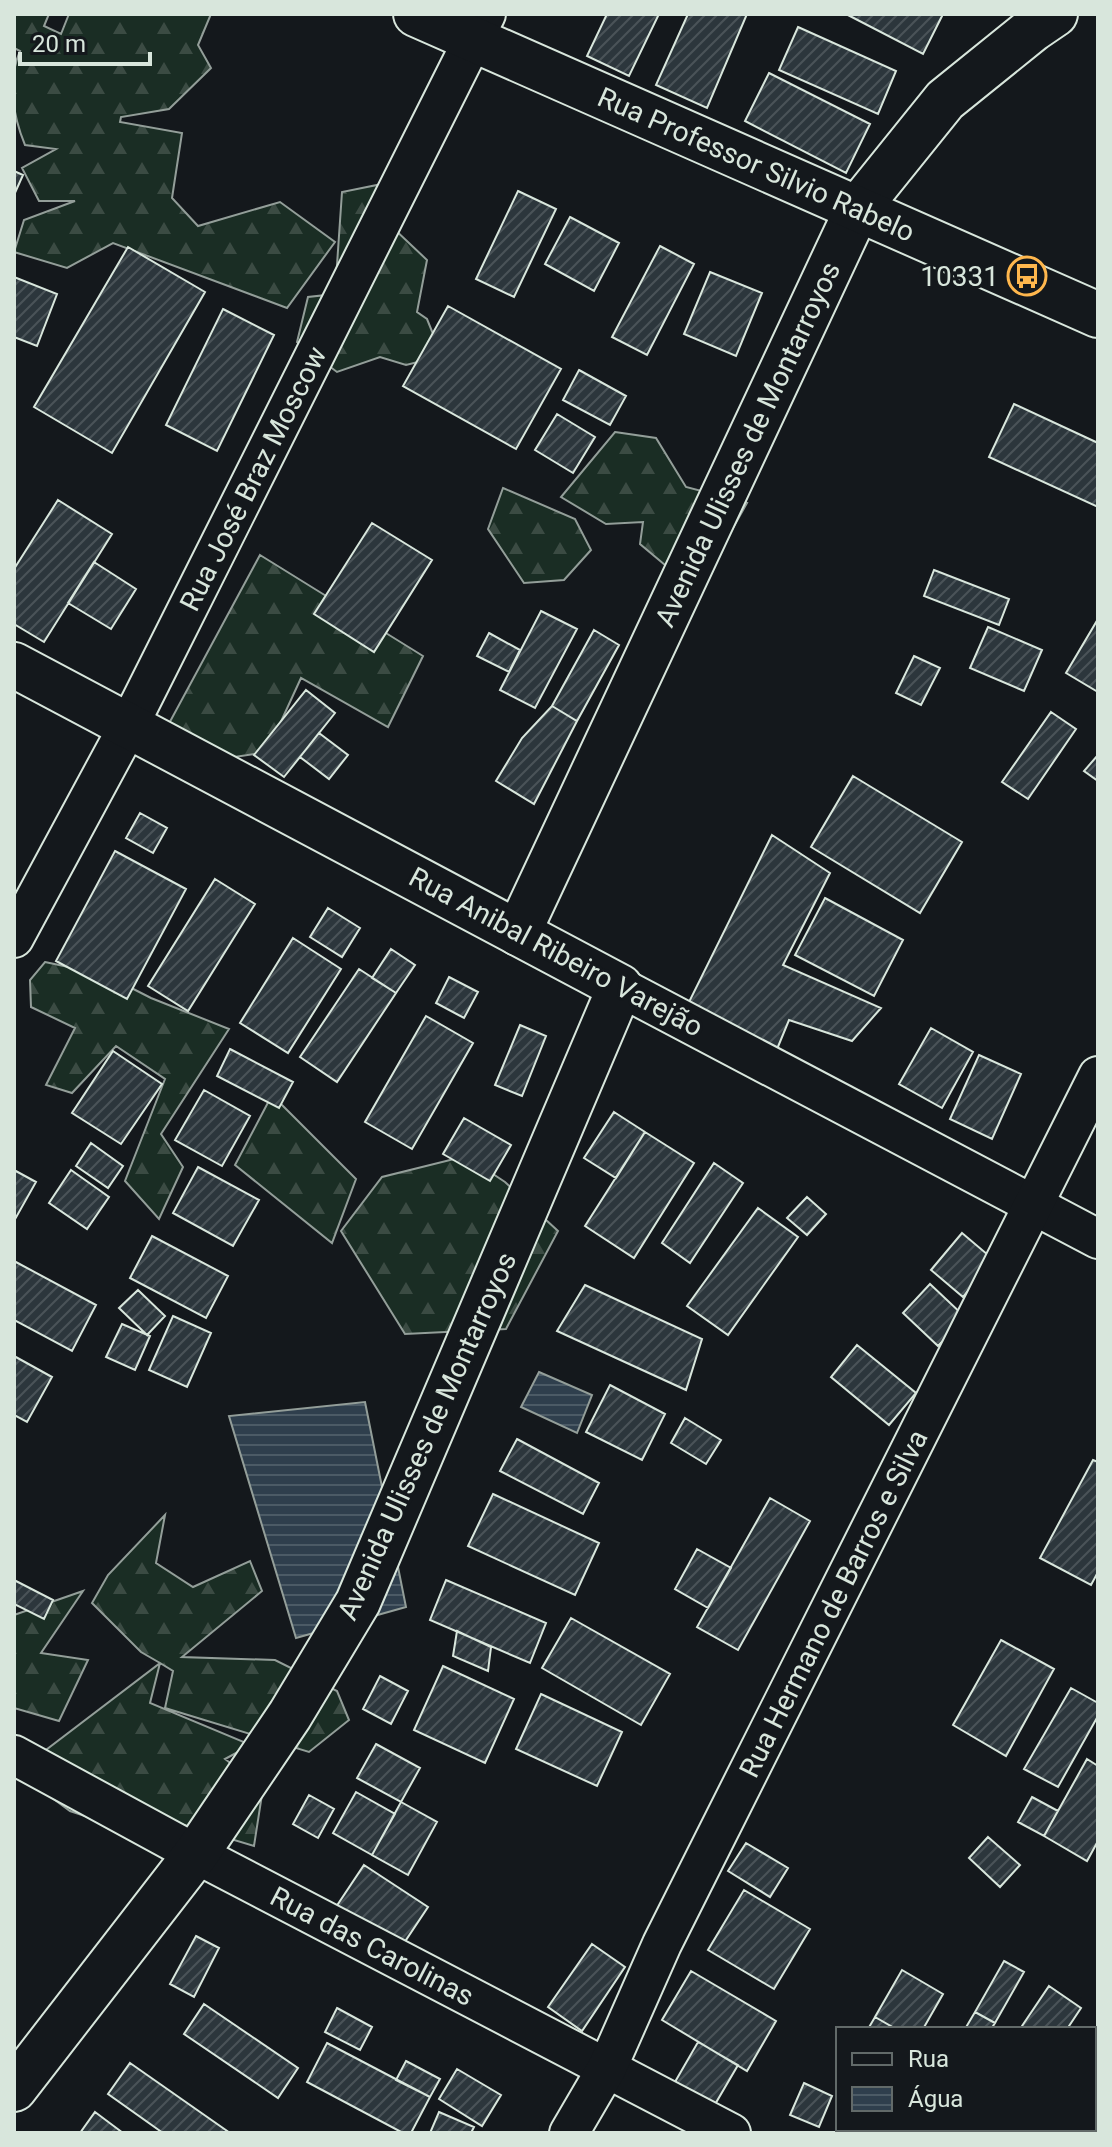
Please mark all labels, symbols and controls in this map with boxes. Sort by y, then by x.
scale bar [20,16,150,66]
text: 20 m [32,30,86,58]
street label: Rua Professor Silvio Rabelo [593,80,920,248]
bus stop icon: 10331 [1006,255,1048,297]
street label: Avenida Ulisses de Montarroyos [648,256,847,632]
place label: 10331 [920,260,999,293]
street label: Rua José Braz Moscow [173,341,333,616]
street label: Rua Anibal Ribeiro Varejão [403,860,709,1044]
street label: Avenida Ulisses de Montarroyos [331,1247,523,1625]
street label: Rua Hermano de Barros e Silva [732,1424,934,1783]
street label: Rua das Carolinas [265,1879,480,2013]
legend [836,2027,1096,2131]
text: Rua [908,2045,949,2073]
text: Água [908,2085,963,2113]

